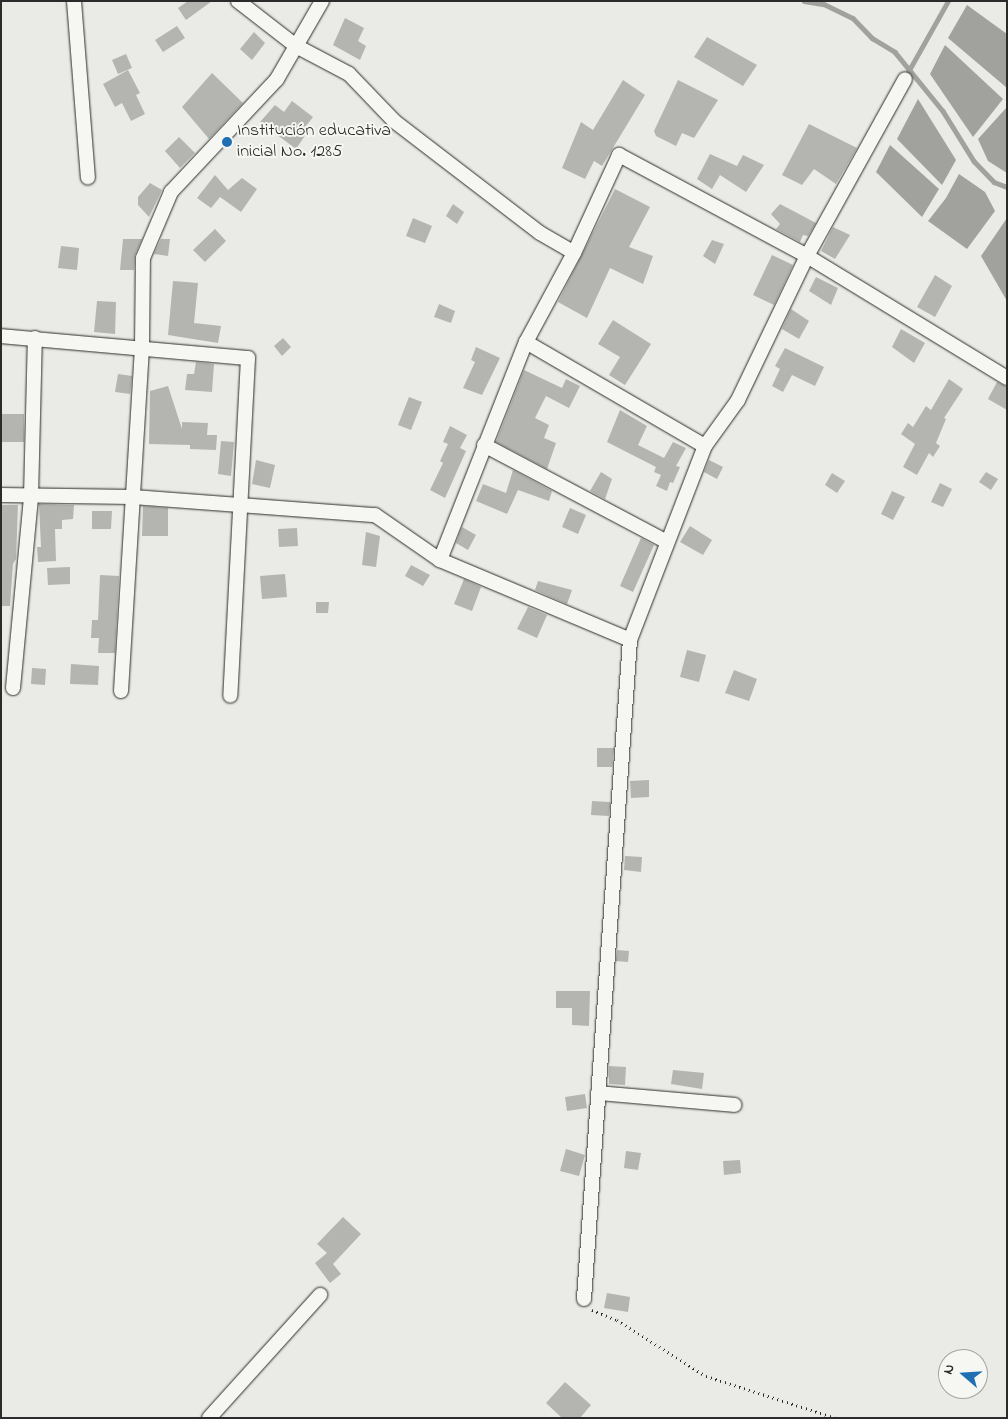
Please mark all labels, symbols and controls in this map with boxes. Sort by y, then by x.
place label: Institución educativa inicial No. 1285 [237,121,391,163]
marker: Institución educativa inicial No. 1285 [221,136,233,148]
north arrow [938,1349,988,1399]
text: N [938,1361,961,1377]

